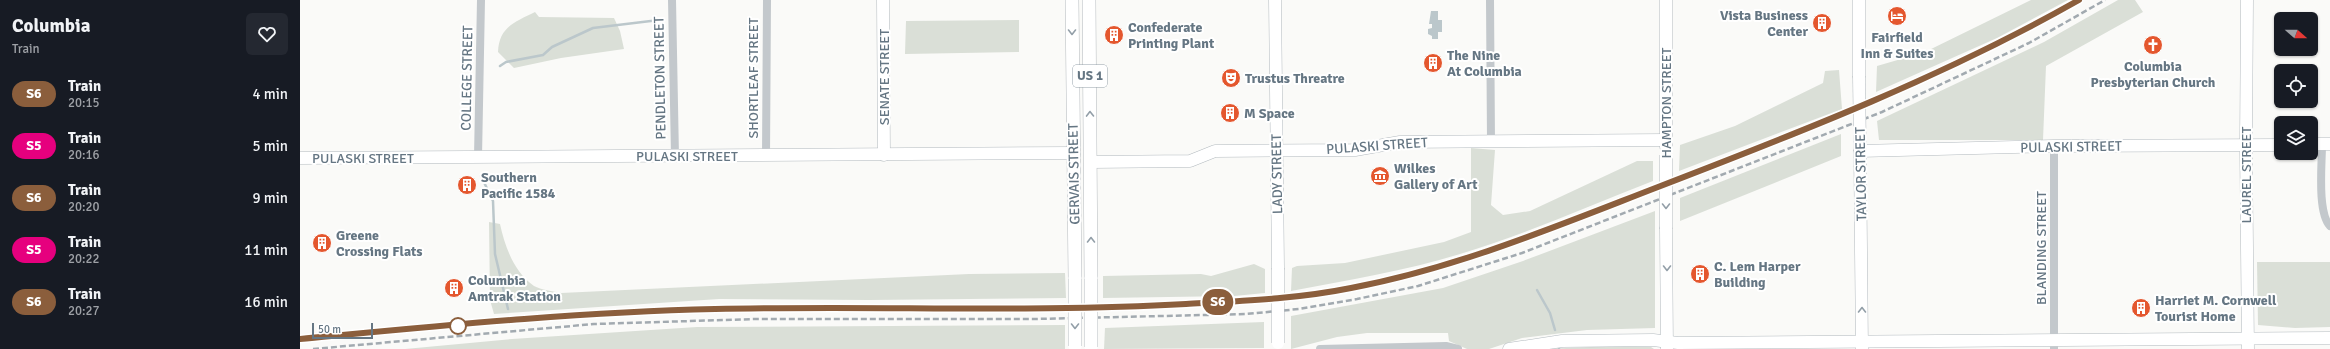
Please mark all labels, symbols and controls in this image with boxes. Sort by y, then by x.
hotel icon: Fairfield Inn & Suites [1886,5,1908,27]
place label: Vista Business Center [1720,7,1808,40]
building icon: Vista Business Center [1811,12,1833,34]
north arrow [2274,12,2318,56]
map controls [2274,12,2318,160]
button: heart [246,13,288,55]
text: Columbia [12,14,90,38]
street label: PENDLETON STREET [650,16,670,140]
street label: SHORTLEAF STREET [745,17,762,139]
place label: Confederate Printing Plant [1128,19,1215,52]
building icon: Confederate Printing Plant [1103,24,1125,46]
street label: COLLEGE STREET [458,25,476,131]
street label: SENATE STREET [876,29,893,125]
one-way arrow [1068,29,1076,35]
place label: Fairfield Inn & Suites [1861,29,1933,62]
church icon: Columbia Presbyterian Church [2142,34,2164,56]
text: Train [12,41,40,57]
place label: The Nine At Columbia [1447,47,1522,80]
street label: HAMPTON STREET [1658,47,1675,159]
building icon: The Nine At Columbia [1422,52,1444,74]
place label: Columbia Presbyterian Church [2091,58,2216,91]
button: locate [2274,64,2318,108]
road number: US 1 [1073,65,1107,87]
theatre icon: Trustus Threatre [1220,67,1242,89]
place label: Trustus Threatre [1245,70,1345,87]
text: Train [68,77,101,95]
text: S6 [26,85,42,102]
text: 4 min [252,85,288,103]
text: 20:15 [68,95,100,111]
building icon: M Space [1219,102,1241,124]
place label: M Space [1244,105,1295,122]
one-way arrow [1086,111,1094,117]
button: layers [2274,116,2318,160]
street label: GERVAIS STREET [1065,123,1083,225]
street label: LAUREL STREET [2238,126,2255,223]
street label: TAYLOR STREET [1852,127,1870,221]
text: Train [68,129,101,147]
street label: LADY STREET [1268,134,1286,214]
street label: PULASKI STREET [1326,134,1428,158]
text: S5 [26,137,42,154]
text: 5 min [252,137,288,155]
street label: PULASKI STREET [2020,138,2122,156]
text: 20:16 [68,147,100,163]
street label: PULASKI STREET [636,148,738,165]
street label: PULASKI STREET [312,150,414,167]
place label: Wilkes Gallery of Art [1394,160,1478,193]
museum icon: Wilkes Gallery of Art [1369,165,1391,187]
place label: Southern Pacific 1584 [481,169,556,202]
building icon: Southern Pacific 1584 [456,174,478,196]
text: Train [68,181,101,199]
text: S6 [26,189,42,206]
text: 9 min [252,189,288,207]
street label: BLANDING STREET [2033,191,2050,305]
text: 20:20 [68,199,100,215]
one-way arrow [1662,203,1670,209]
place label: Greene Crossing Flats [336,227,423,260]
building icon: Greene Crossing Flats [311,232,333,254]
text: Train [68,233,101,251]
one-way arrow [1087,237,1095,243]
text: S5 [26,241,42,258]
text: 11 min [244,241,288,259]
text: 20:22 [68,251,100,267]
place label: C. Lem Harper Building [1714,258,1801,291]
building icon: C. Lem Harper Building [1689,263,1711,285]
one-way arrow [1663,265,1671,271]
place label: Columbia Amtrak Station [468,272,561,305]
building icon: Columbia Amtrak Station [443,277,465,299]
text: Train [68,285,101,303]
line badge: S6 [1200,289,1236,315]
place label: Harriet M. Cornwell Tourist Home [2155,292,2277,325]
text: S6 [26,293,42,310]
text: 16 min [244,293,288,311]
text: S6 [1210,293,1226,310]
building icon: Harriet M. Cornwell Tourist Home [2130,297,2152,319]
text: 20:27 [68,303,100,319]
one-way arrow [1858,307,1866,313]
unlabelled marker [449,317,467,335]
scale bar [312,321,373,340]
text: 50 m [318,323,341,336]
one-way arrow [1071,323,1079,329]

